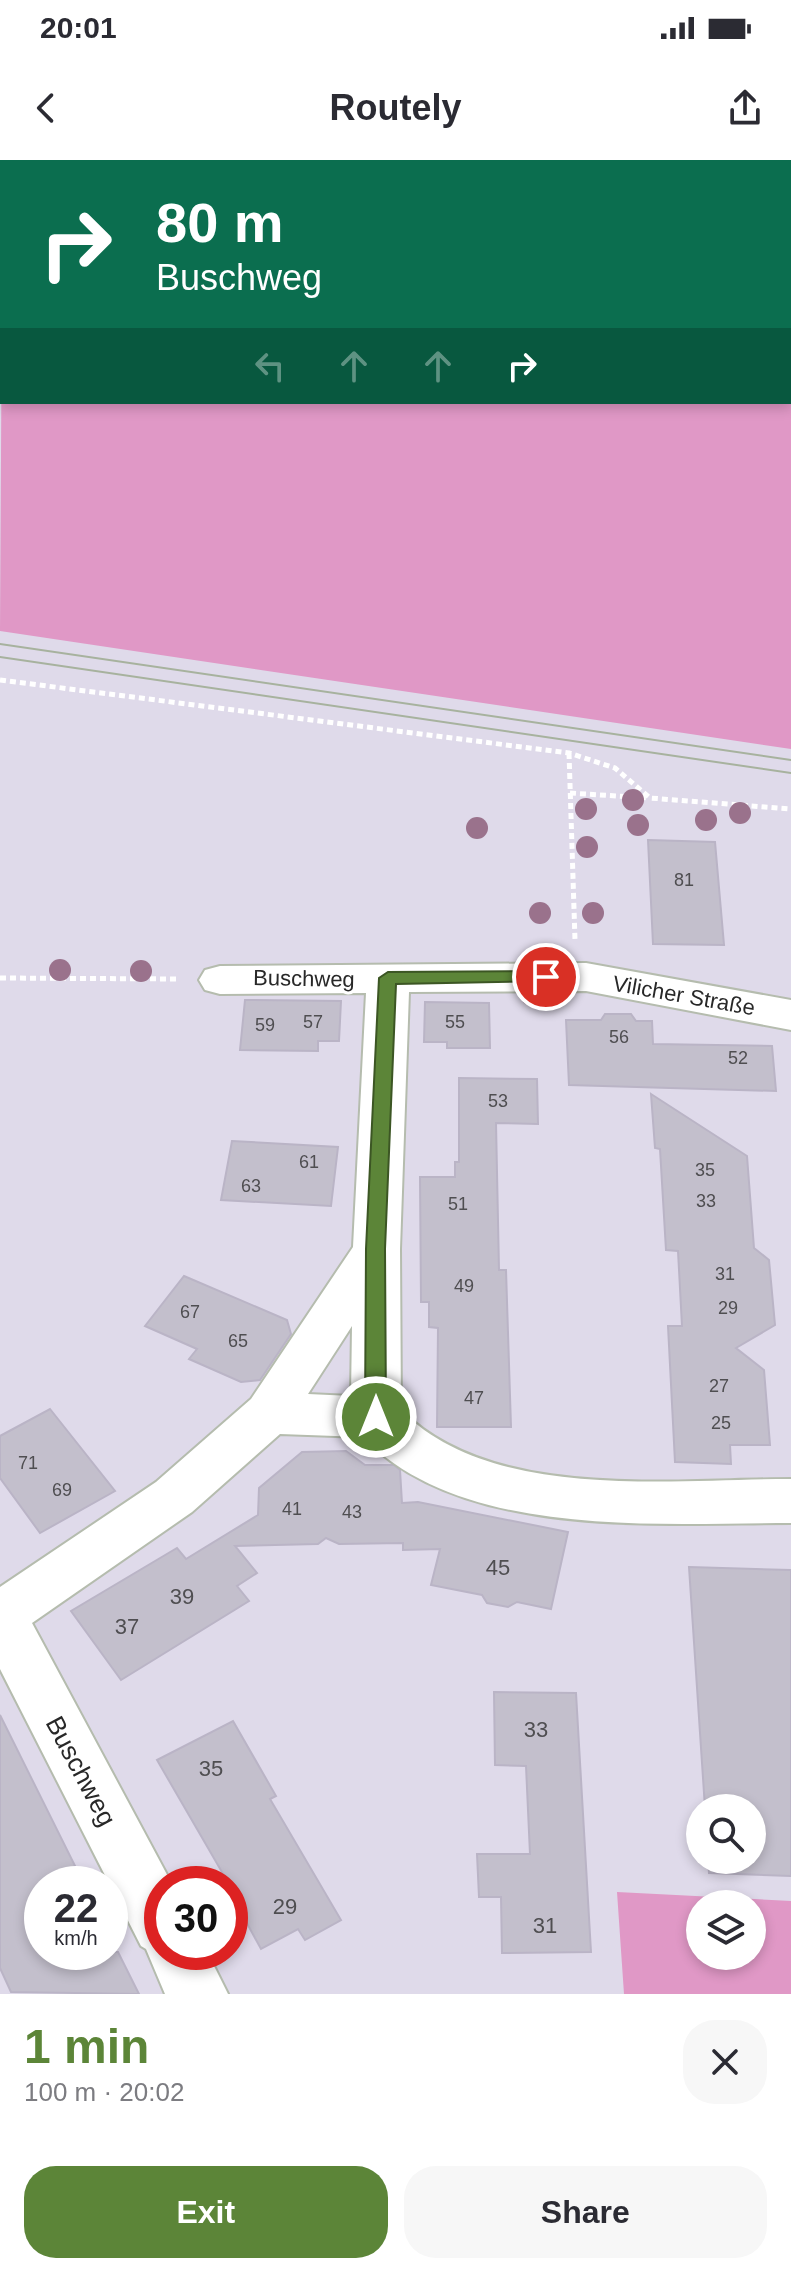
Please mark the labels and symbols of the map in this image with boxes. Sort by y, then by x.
house number: 81 [674,870,694,890]
pin [512,943,580,1011]
street label: Buschweg [253,965,355,992]
street label: Vilicher Straße [611,971,757,1020]
house number: 57 [303,1012,323,1032]
house number: 55 [445,1012,465,1032]
house number: 59 [255,1015,275,1035]
house number: 56 [609,1027,629,1047]
house number: 52 [728,1048,748,1068]
house number: 53 [488,1091,508,1111]
house number: 61 [299,1152,319,1172]
house number: 35 [695,1160,715,1180]
house number: 63 [241,1176,261,1196]
house number: 33 [696,1191,716,1211]
house number: 51 [448,1194,468,1214]
house number: 31 [715,1264,735,1284]
house number: 49 [454,1276,474,1296]
house number: 29 [718,1298,738,1318]
house number: 67 [180,1302,200,1322]
house number: 65 [228,1331,248,1351]
position arrow [334,1375,418,1459]
house number: 27 [709,1376,729,1396]
house number: 47 [464,1388,484,1408]
house number: 25 [711,1413,731,1433]
house number: 71 [18,1453,38,1473]
house number: 69 [52,1480,72,1500]
house number: 41 [282,1499,302,1519]
house number: 43 [342,1502,362,1522]
house number: 45 [486,1555,510,1580]
house number: 39 [170,1584,194,1609]
house number: 37 [115,1614,139,1639]
street label: Buschweg [40,1711,122,1831]
house number: 33 [524,1717,548,1742]
house number: 35 [199,1756,223,1781]
speed limit sign: 30 [144,1866,248,1970]
house number: 29 [273,1894,297,1919]
house number: 31 [533,1913,557,1938]

